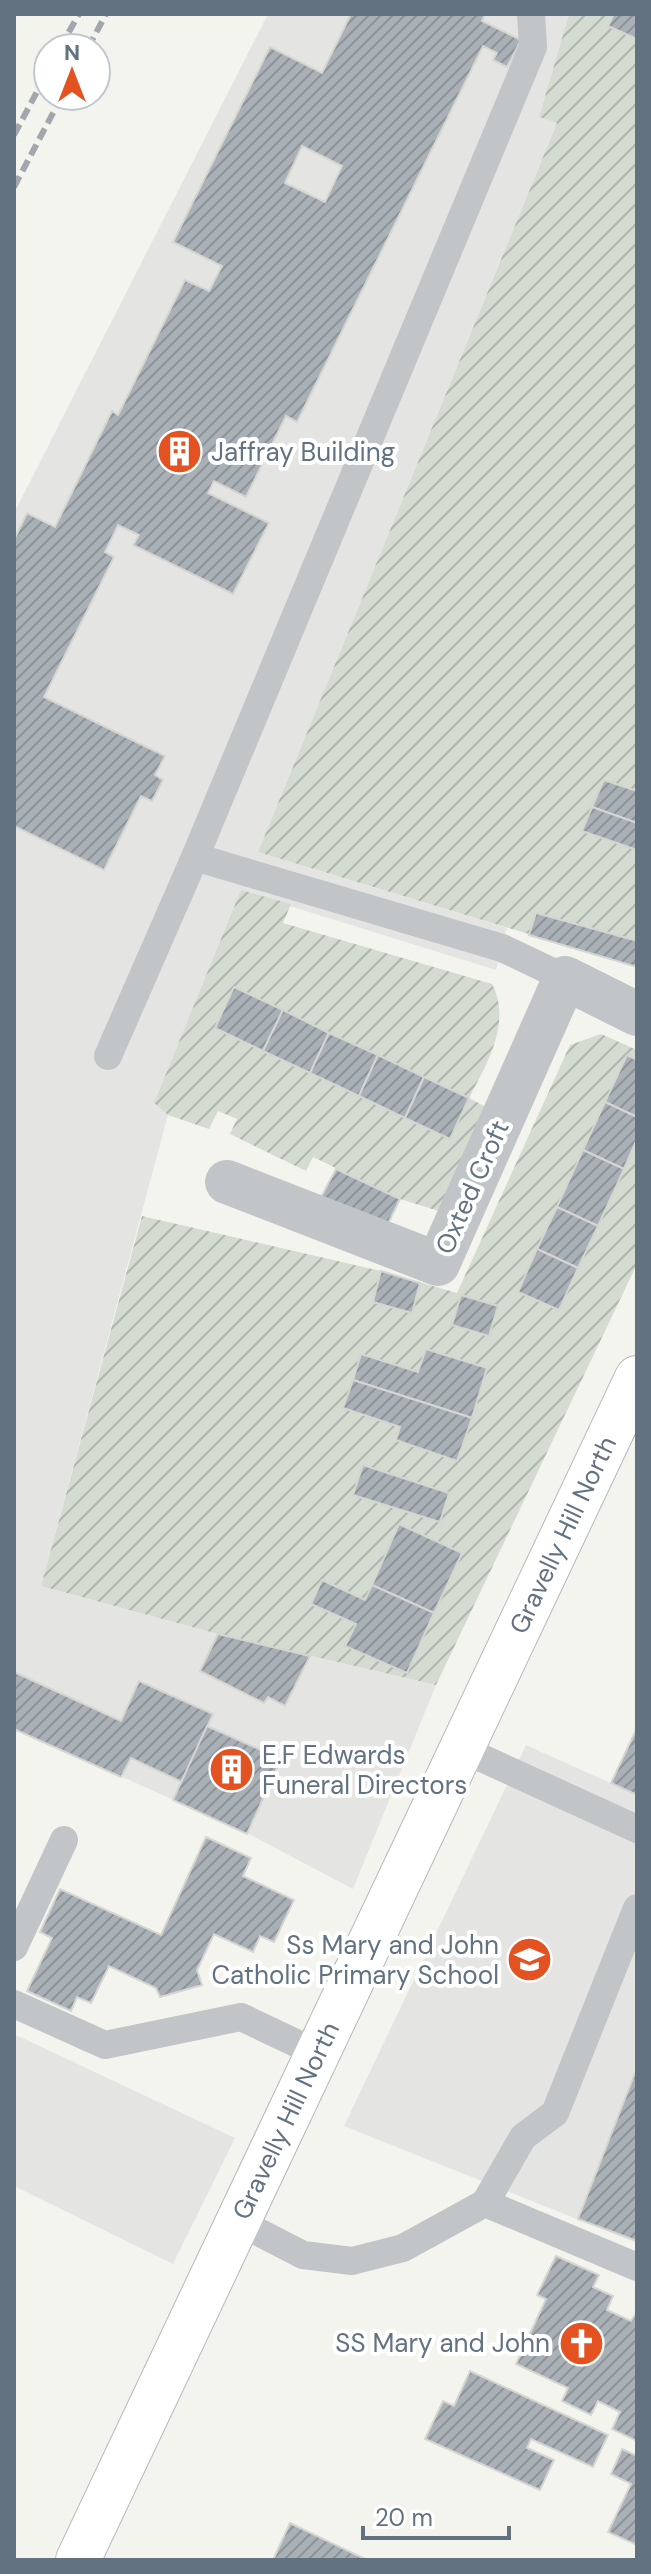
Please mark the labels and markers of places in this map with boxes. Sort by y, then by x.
building icon: Jaffray Building [156,428,204,476]
place label: Jaffray Building [211,435,395,469]
place label: E.F Edwards Funeral Directors [262,1738,467,1802]
building icon: E.F Edwards Funeral Directors [207,1746,255,1794]
place label: Ss Mary and John Catholic Primary School [211,1928,499,1992]
school or university icon: Ss Mary and John Catholic Primary School [506,1936,554,1984]
church icon: SS Mary and John [557,2319,605,2367]
place label: SS Mary and John [335,2326,550,2360]

